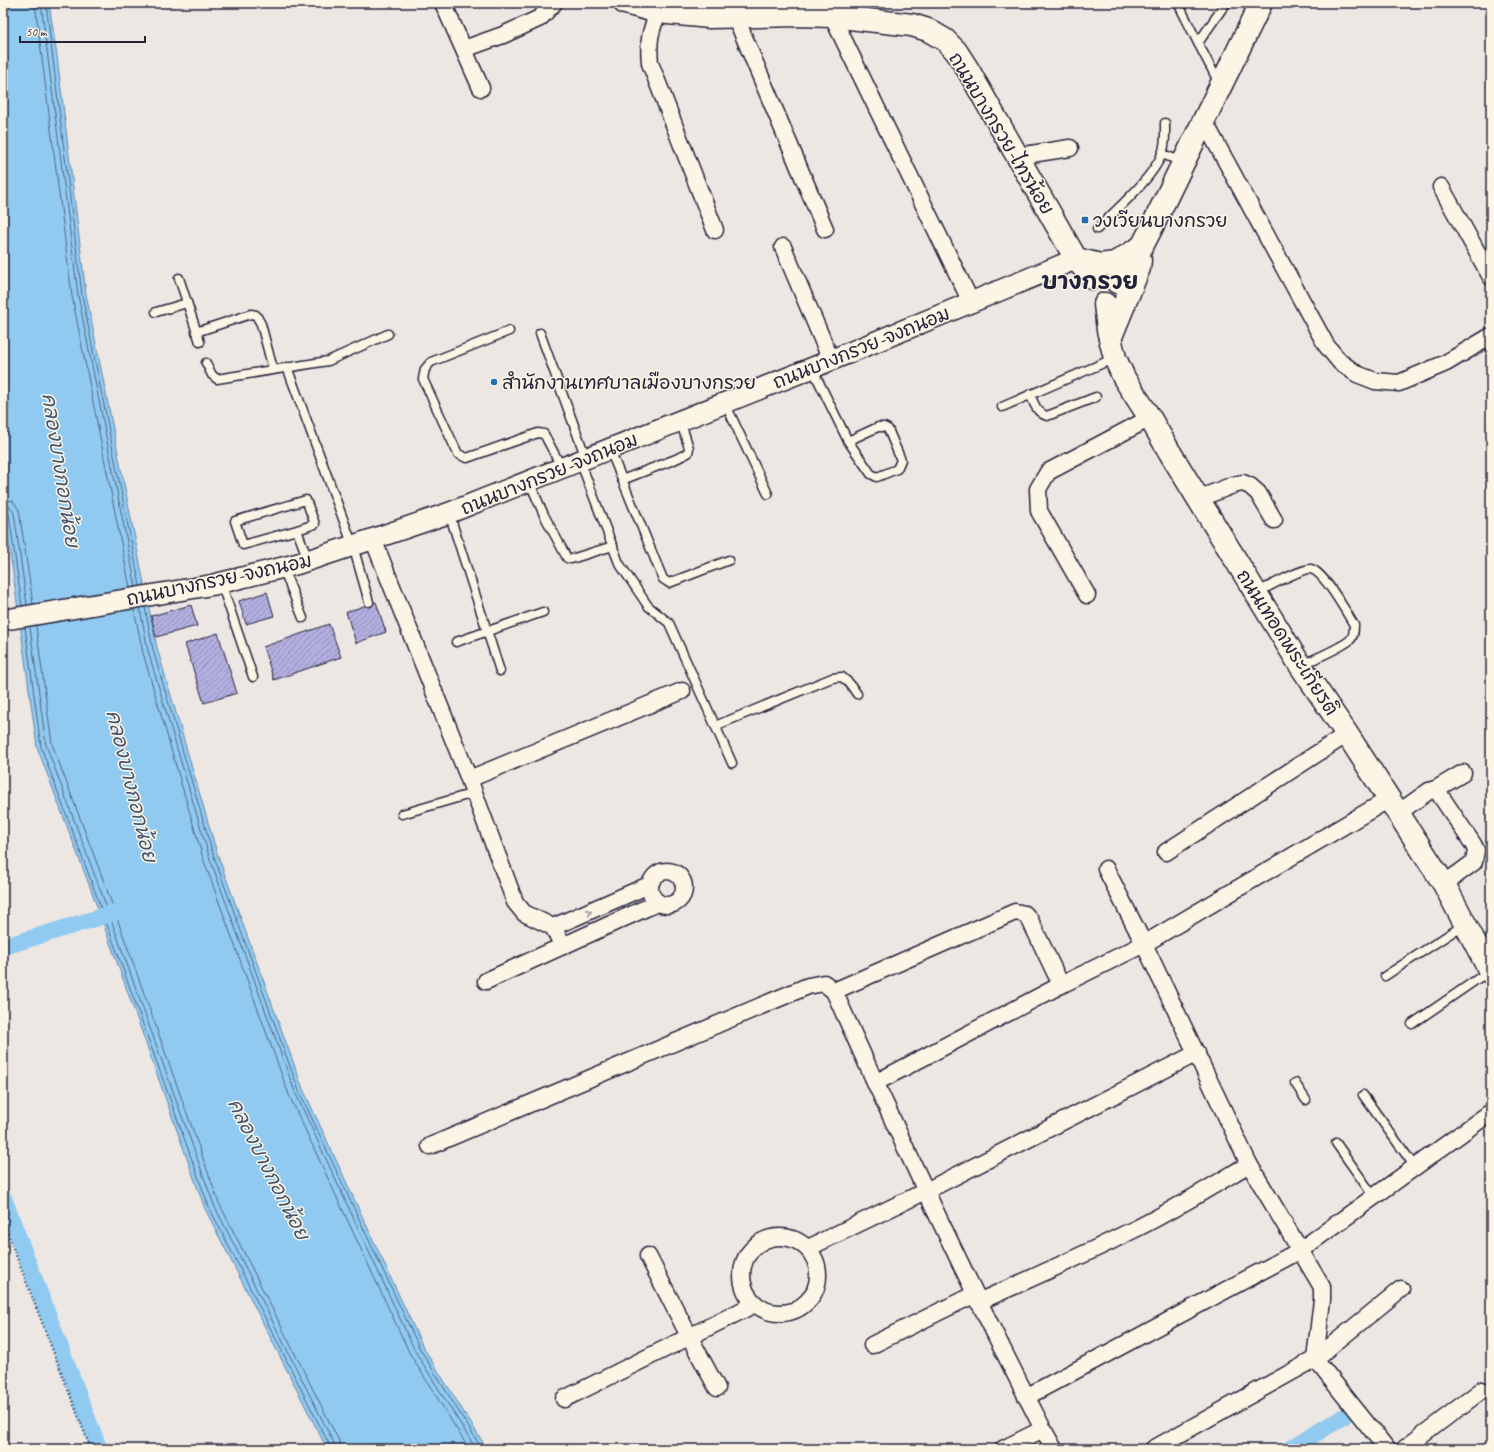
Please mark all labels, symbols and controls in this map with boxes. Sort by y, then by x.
scale bar [20,18,145,44]
text: 50 m [26,24,48,40]
street label: ถนนบางกรวย-ไทรน้อย [943,47,1060,219]
place label: วงเวียนบางกรวย [1093,209,1228,233]
marker: วงเวียนบางกรวย [1080,215,1090,225]
district label: บางกรวย [1042,267,1138,296]
street label: ถนนบางกรวย-จงถนอม [769,301,954,394]
place label: สำนักงานเทศบาลเมืองบางกรวย [502,371,756,395]
marker: สำนักงานเทศบาลเมืองบางกรวย [489,377,499,387]
water label: คลองบางกอกน้อย [36,391,85,551]
street label: ถนนบางกรวย-จงถนอม [457,427,642,520]
street label: ถนนบางกรวย-จงถนอม [124,549,314,611]
street label: ถนนเทอดพระเกียรติ [1231,565,1343,720]
water label: คลองบางกอกน้อย [101,707,163,867]
one-way arrow [586,908,593,916]
water label: คลองบางกอกน้อย [222,1094,316,1246]

